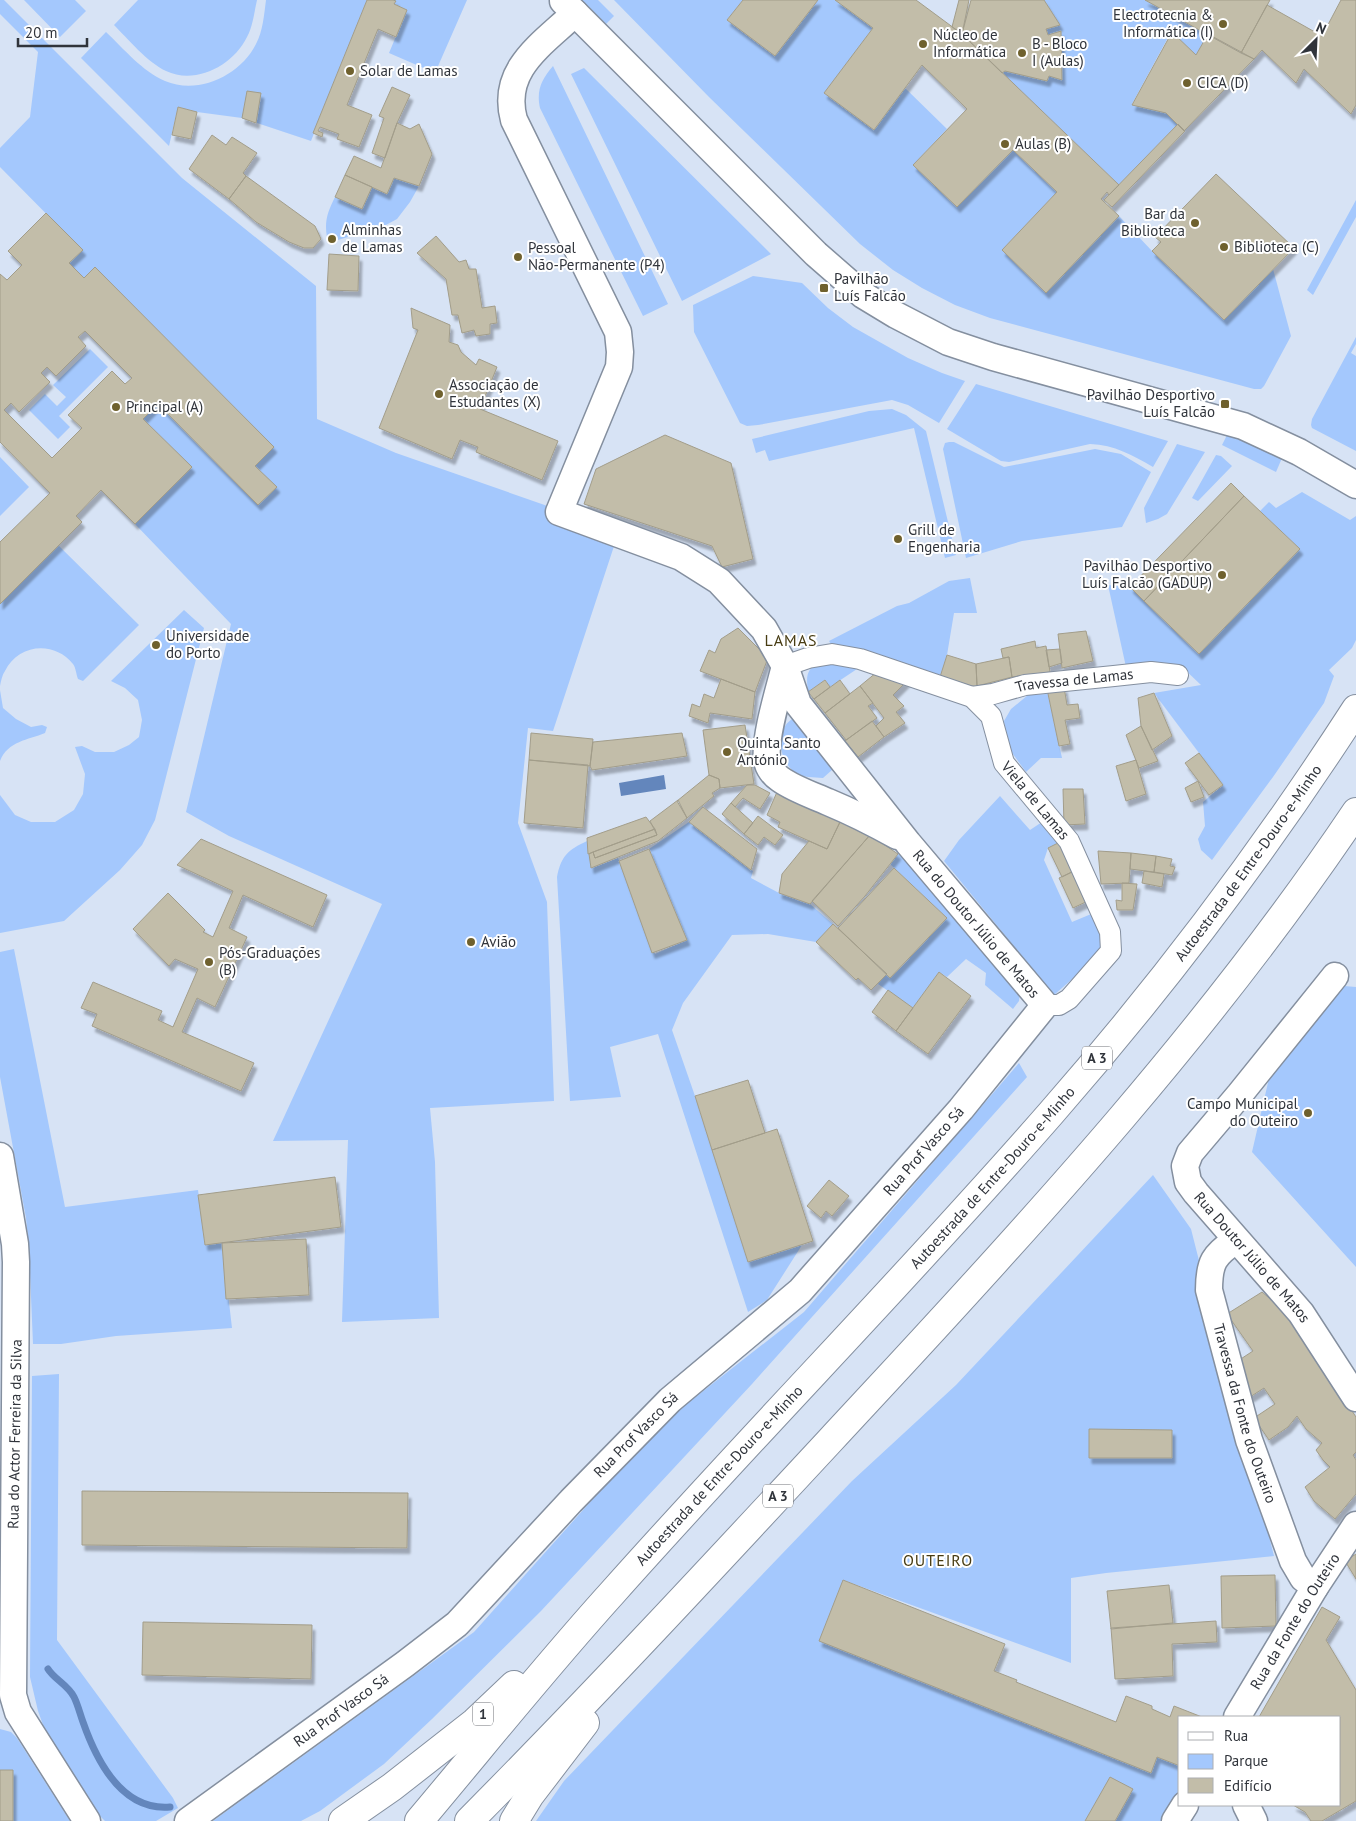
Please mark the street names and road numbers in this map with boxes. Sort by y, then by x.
street label: Travessa de Lamas [1013,664,1134,696]
street label: Viela de Lamas [997,756,1074,844]
street label: Autoestrada de Entre-Douro-e-Minho [1170,761,1326,965]
street label: Rua do Doutor Júlio de Matos [909,846,1044,1002]
road number: A 3 [1082,1046,1112,1070]
street label: Autoestrada de Entre-Douro-e-Minho [906,1082,1079,1272]
street label: Rua Prof Vasco Sá [879,1102,968,1199]
street label: Rua Doutor Júlio de Matos [1190,1188,1315,1326]
street label: Travessa da Fonte do Outeiro [1209,1321,1281,1506]
street label: Rua do Actor Ferreira da Silva [3,1339,26,1529]
street label: Autoestrada de Entre-Douro-e-Minho [631,1381,807,1569]
street label: Rua Prof Vasco Sá [589,1387,682,1481]
road number: A 3 [763,1484,793,1508]
street label: Rua da Fonte do Outeiro [1246,1549,1344,1693]
street label: Rua Prof Vasco Sá [289,1669,392,1751]
road number: 1 [473,1702,493,1726]

